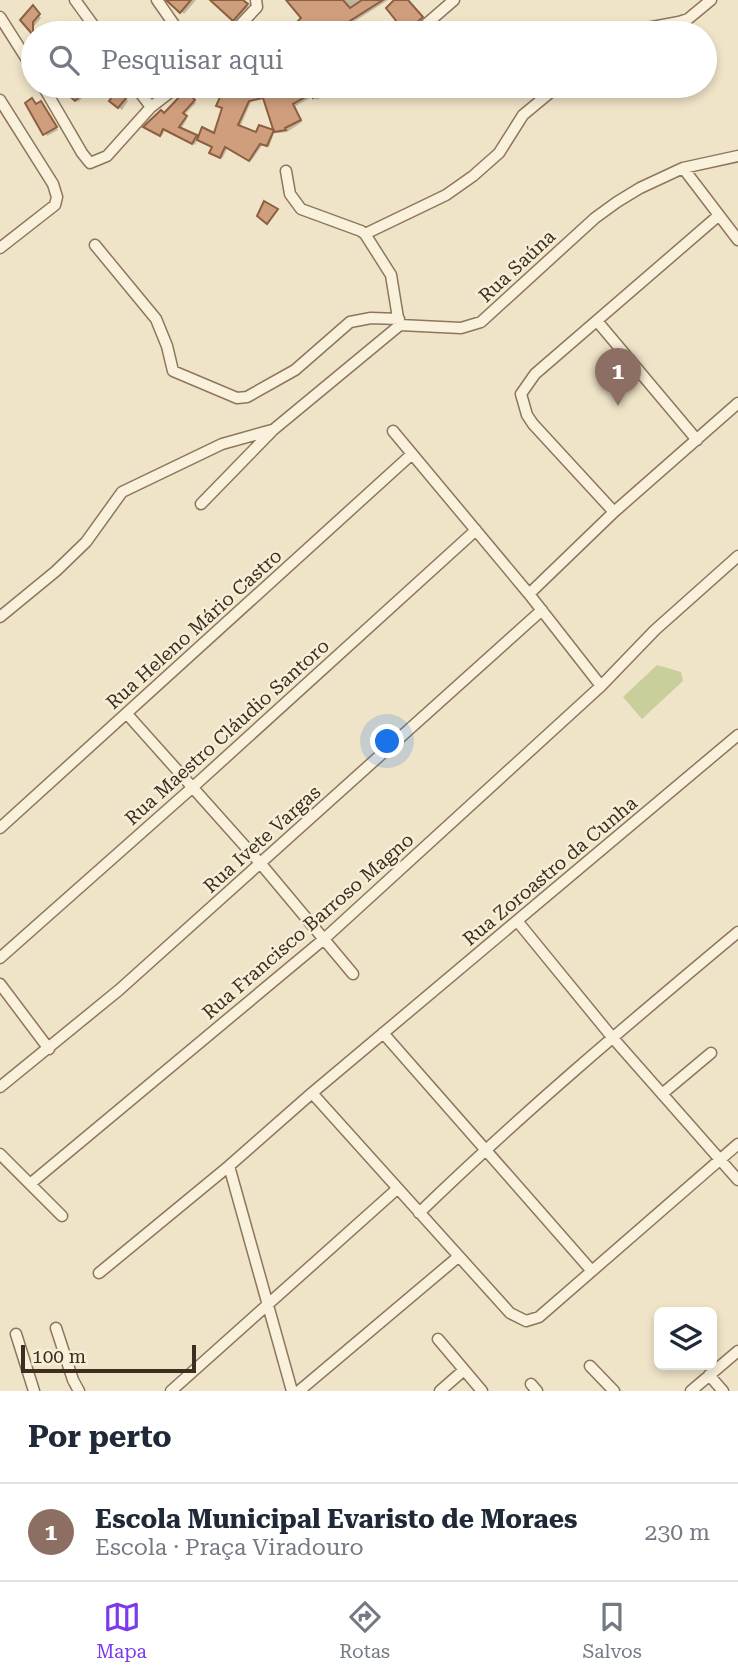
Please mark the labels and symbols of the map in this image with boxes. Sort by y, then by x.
street label: Rua Saúna [474,224,561,307]
pin: 1 [595,348,641,406]
street label: Rua Heleno Mário Castro [101,544,287,714]
street label: Rua Maestro Cláudio Santoro [120,634,334,830]
your location [370,724,404,758]
street label: Rua Ivete Vargas [199,780,325,898]
street label: Rua Zoroastro da Cunha [458,791,642,951]
street label: Rua Francisco Barroso Magno [198,828,418,1024]
scale bar [21,1342,196,1374]

